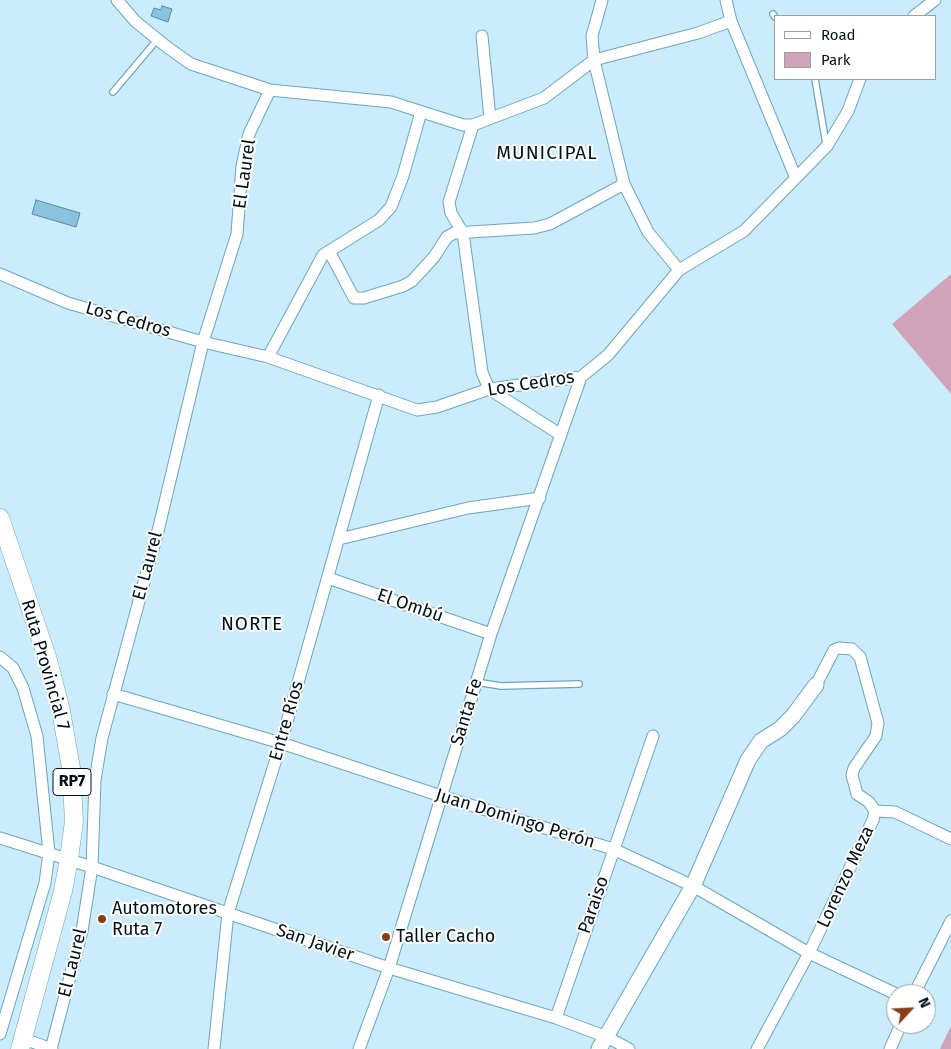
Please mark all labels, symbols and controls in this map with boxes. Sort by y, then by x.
legend [774,15,936,80]
text: Road [821,26,856,44]
text: Park [821,51,851,69]
street label: El Laurel [229,138,261,210]
district label: MUNICIPAL [495,143,599,165]
street label: Los Cedros [83,298,173,342]
street label: Los Cedros [486,366,576,402]
street label: El Laurel [128,529,168,603]
street label: El Ombú [374,585,446,627]
street label: Ruta Provincial 7 [16,597,74,733]
district label: NORTE [220,614,284,636]
street label: Santa Fe [447,676,487,748]
street label: Entre Ríos [265,678,309,764]
road number: RP7 [53,769,91,796]
street label: Juan Domingo Perón [433,784,597,854]
street label: Lorenzo Meza [813,823,879,931]
street label: Paraiso [574,873,614,937]
place label: Automotores Ruta 7 [112,898,217,941]
marker: Automotores Ruta 7 [96,913,108,925]
street label: San Javier [273,920,357,966]
street label: El Laurel [54,926,92,1000]
place label: Taller Cacho [396,926,495,948]
marker: Taller Cacho [380,931,392,943]
north arrow [886,984,936,1034]
text: N [914,995,934,1011]

